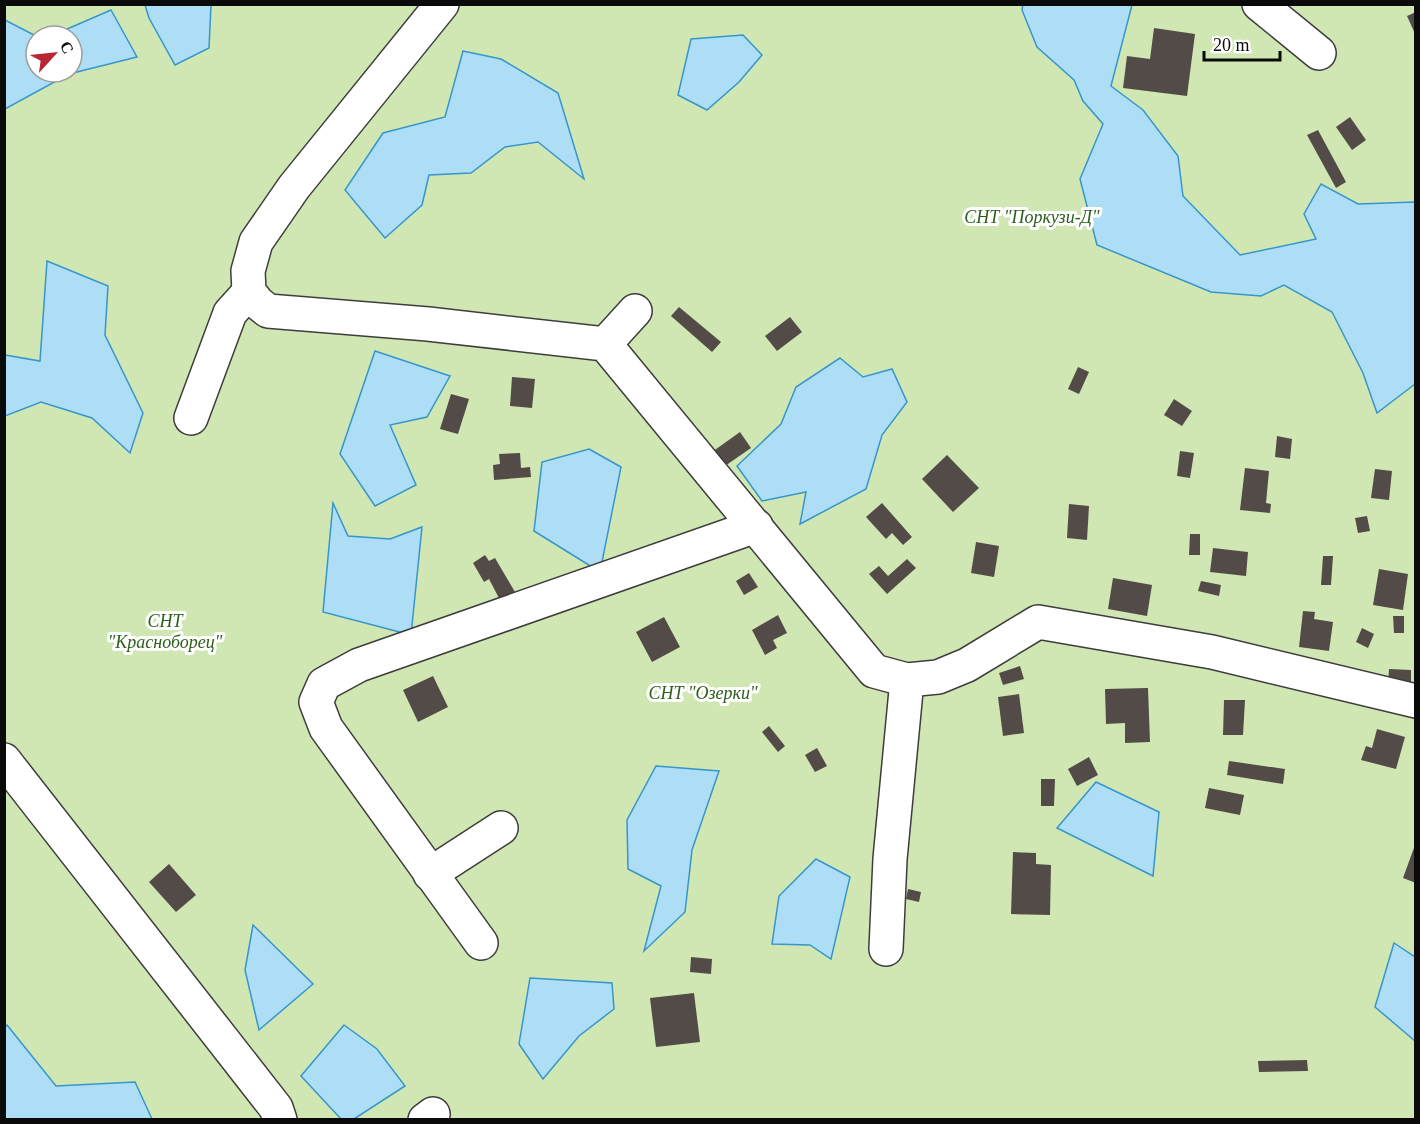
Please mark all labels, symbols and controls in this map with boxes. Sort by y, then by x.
north arrow [24,24,84,84]
scale bar [1204,24,1280,62]
text: 20 m [1213,35,1250,55]
text: С [57,38,77,56]
park label: СНТ "Поркузи-Д" [964,207,1100,227]
park label: СНТ "Красноборец" [108,611,223,652]
park label: СНТ "Озерки" [648,683,758,703]

